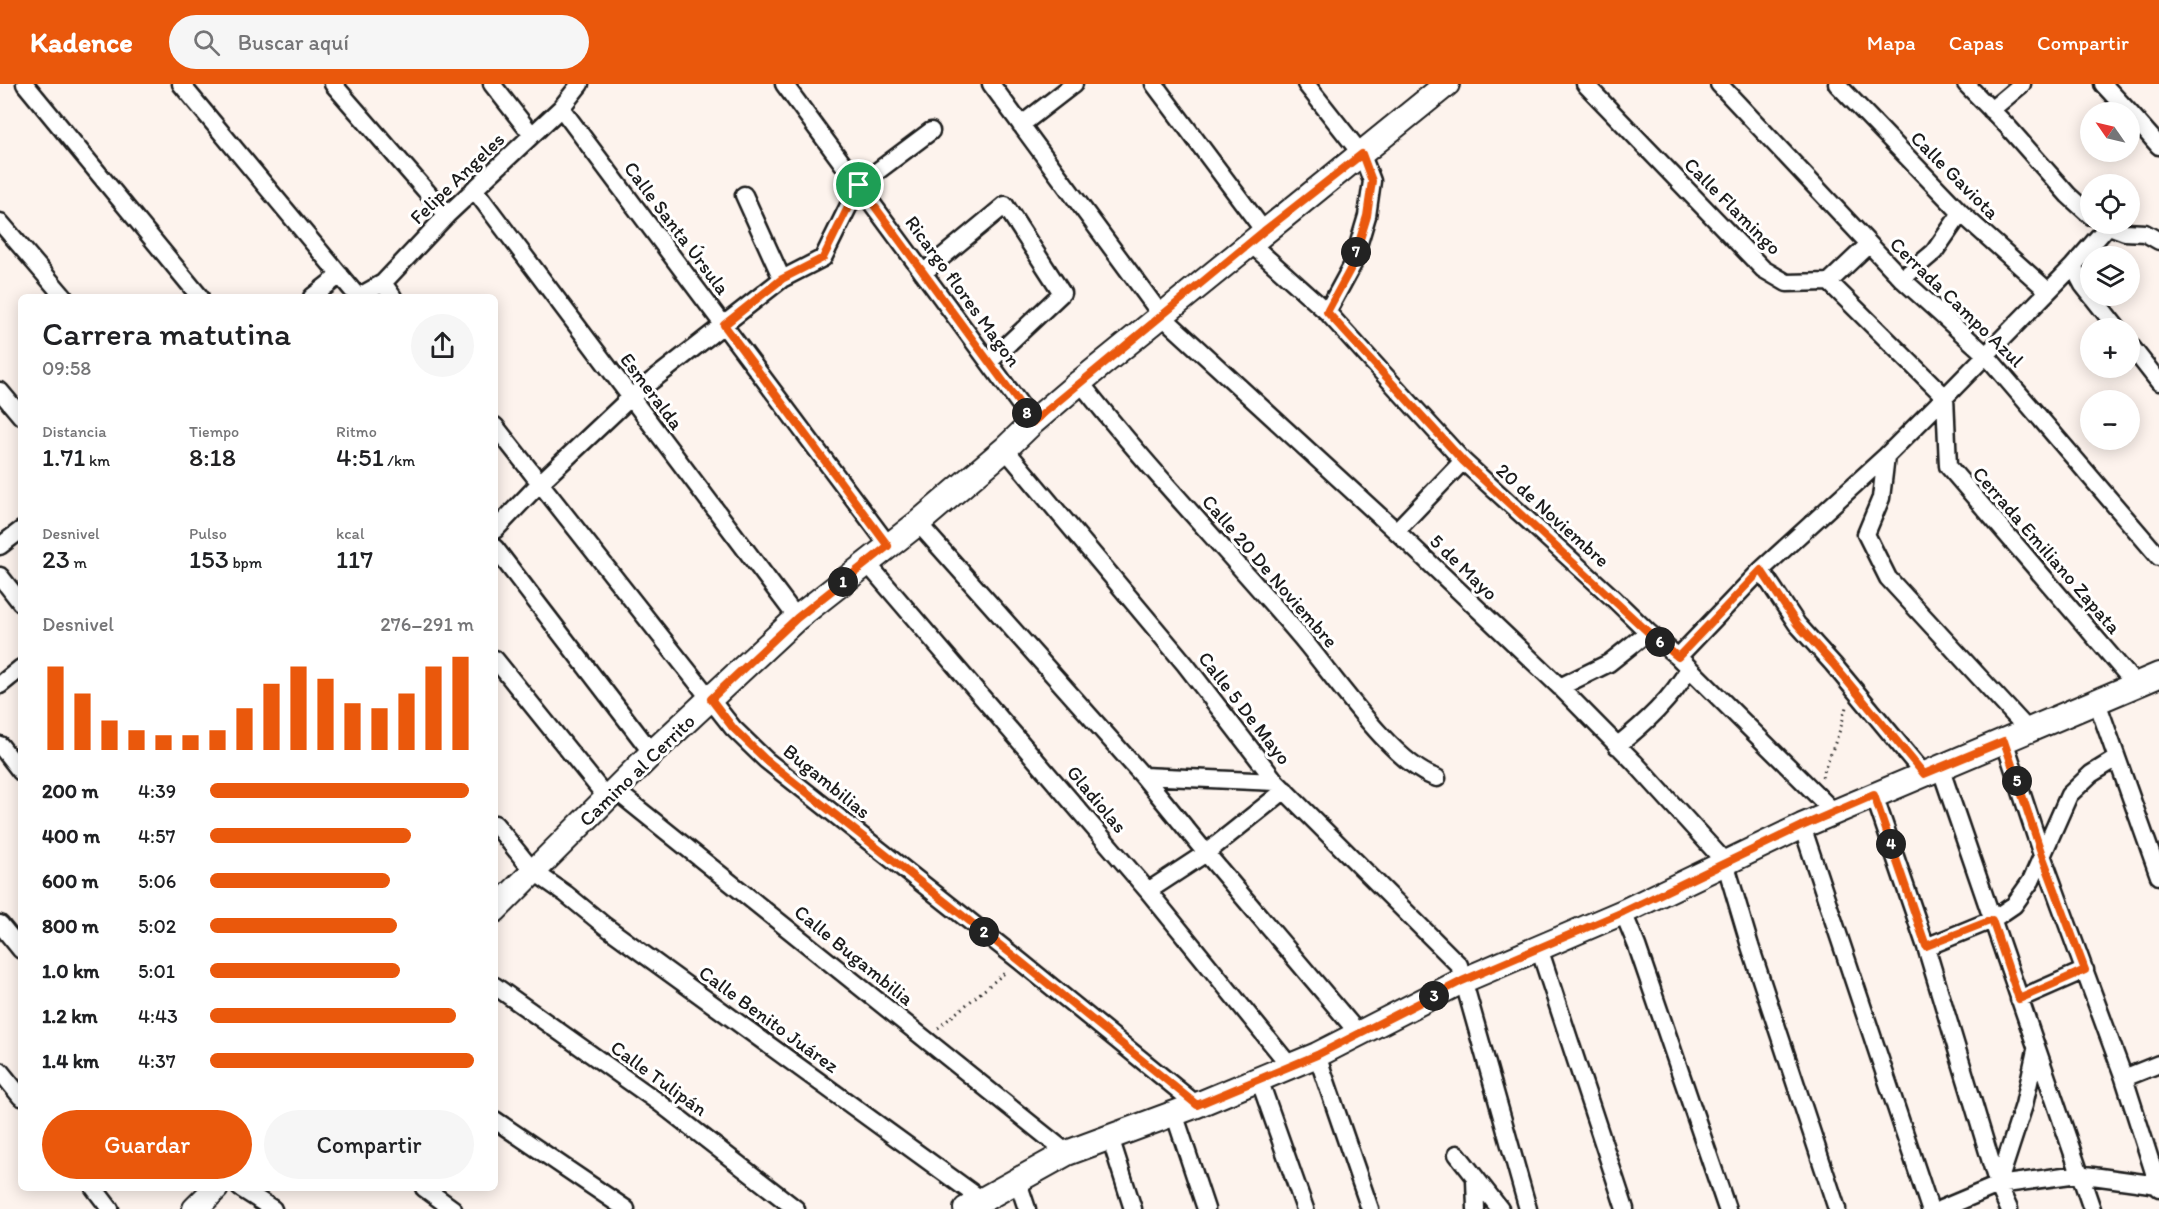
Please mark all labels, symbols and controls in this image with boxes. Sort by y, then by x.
search box [169,15,589,69]
text: Kadence [30,25,133,59]
icon: search [190,26,223,59]
text: Buscar aquí [238,29,349,56]
text: Mapa [1867,30,1916,55]
text: Capas [1949,30,2004,55]
text: Compartir [2037,30,2129,55]
north arrow [2080,102,2140,162]
map controls [2080,102,2140,450]
street label: Calle Gaviota [1906,126,2005,225]
street label: Felipe Angeles [405,127,509,229]
street label: Calle Flamingo [1679,152,1787,260]
street label: Calle Santa Úrsula [619,157,735,300]
pin [833,159,884,210]
icon: arrive [842,168,875,201]
button: locate [2080,174,2140,234]
street label: Ricargo flores Magon [900,211,1026,371]
street label: Cerrada Campo Azul [1885,232,2029,372]
pin: 7 [1341,237,1371,267]
text: 7 [1352,242,1360,261]
button: layers [2080,246,2140,306]
text: Carrera matutina [42,314,291,353]
button: share [411,314,474,377]
button: + [2080,318,2140,378]
street label: Esmeralda [615,348,689,435]
text: 09:58 [42,356,91,380]
button: − [2080,390,2140,450]
pin: 8 [1012,398,1042,428]
text: 8 [1023,403,1031,422]
text: Distancia [42,422,107,441]
text: Tiempo [189,422,239,441]
text: Ritmo [336,422,377,441]
text: 1.71 [42,441,85,473]
text: 8:18 [189,441,236,473]
text: 4:51 [336,441,384,473]
text: km [85,451,110,470]
text: /km [384,451,415,470]
street label: 20 de Noviembre [1491,458,1615,572]
street label: Cerrada Emiliano Zapata [1968,461,2127,639]
street label: Calle 20 De Noviembre [1197,489,1343,653]
text: Desnivel [42,524,100,543]
text: Pulso [189,524,227,543]
text: kcal [336,524,364,543]
street label: 5 de Mayo [1425,529,1503,605]
text: 23 [42,543,70,575]
text: 153 [189,543,229,575]
text: 117 [336,543,373,575]
text: m [70,553,87,572]
text: bpm [229,553,262,572]
pin: 1 [828,567,858,597]
text: 1 [839,572,847,591]
text: Desnivel [42,612,114,636]
text: 276–291 m [380,612,474,636]
pin: 6 [1645,627,1675,657]
text: 6 [1656,632,1664,651]
street label: Calle 5 De Mayo [1193,647,1297,769]
street label: Camino al Cerrito [574,709,700,831]
street label: Bugambilias [779,739,876,824]
street label: Gladiolas [1062,760,1132,838]
pin: 5 [2002,766,2032,796]
text: 5 [2013,771,2021,790]
text: 200 m [42,779,98,803]
text: 4:39 [138,779,176,803]
text: 400 m [42,824,100,848]
text: 4:57 [138,824,175,848]
pin: 4 [1876,829,1906,859]
text: 4 [1886,834,1896,853]
text: 600 m [42,869,99,893]
text: 5:06 [138,869,176,893]
street label: Calle Bugambilia [790,900,919,1011]
text: 800 m [42,914,99,938]
text: 5:02 [138,914,176,938]
pin: 2 [969,917,999,947]
text: 2 [980,922,988,941]
text: 1.0 km [42,959,99,983]
text: 5:01 [138,959,175,983]
street label: Calle Benito Juárez [694,960,844,1078]
pin: 3 [1419,981,1449,1011]
text: 3 [1430,986,1438,1005]
text: 1.2 km [42,1004,98,1028]
text: 4:43 [138,1004,178,1028]
street label: Calle Tulipán [606,1035,712,1121]
text: 1.4 km [42,1049,99,1073]
text: 4:37 [138,1049,176,1073]
button: Guardar [42,1110,252,1179]
button: Compartir [264,1110,474,1179]

